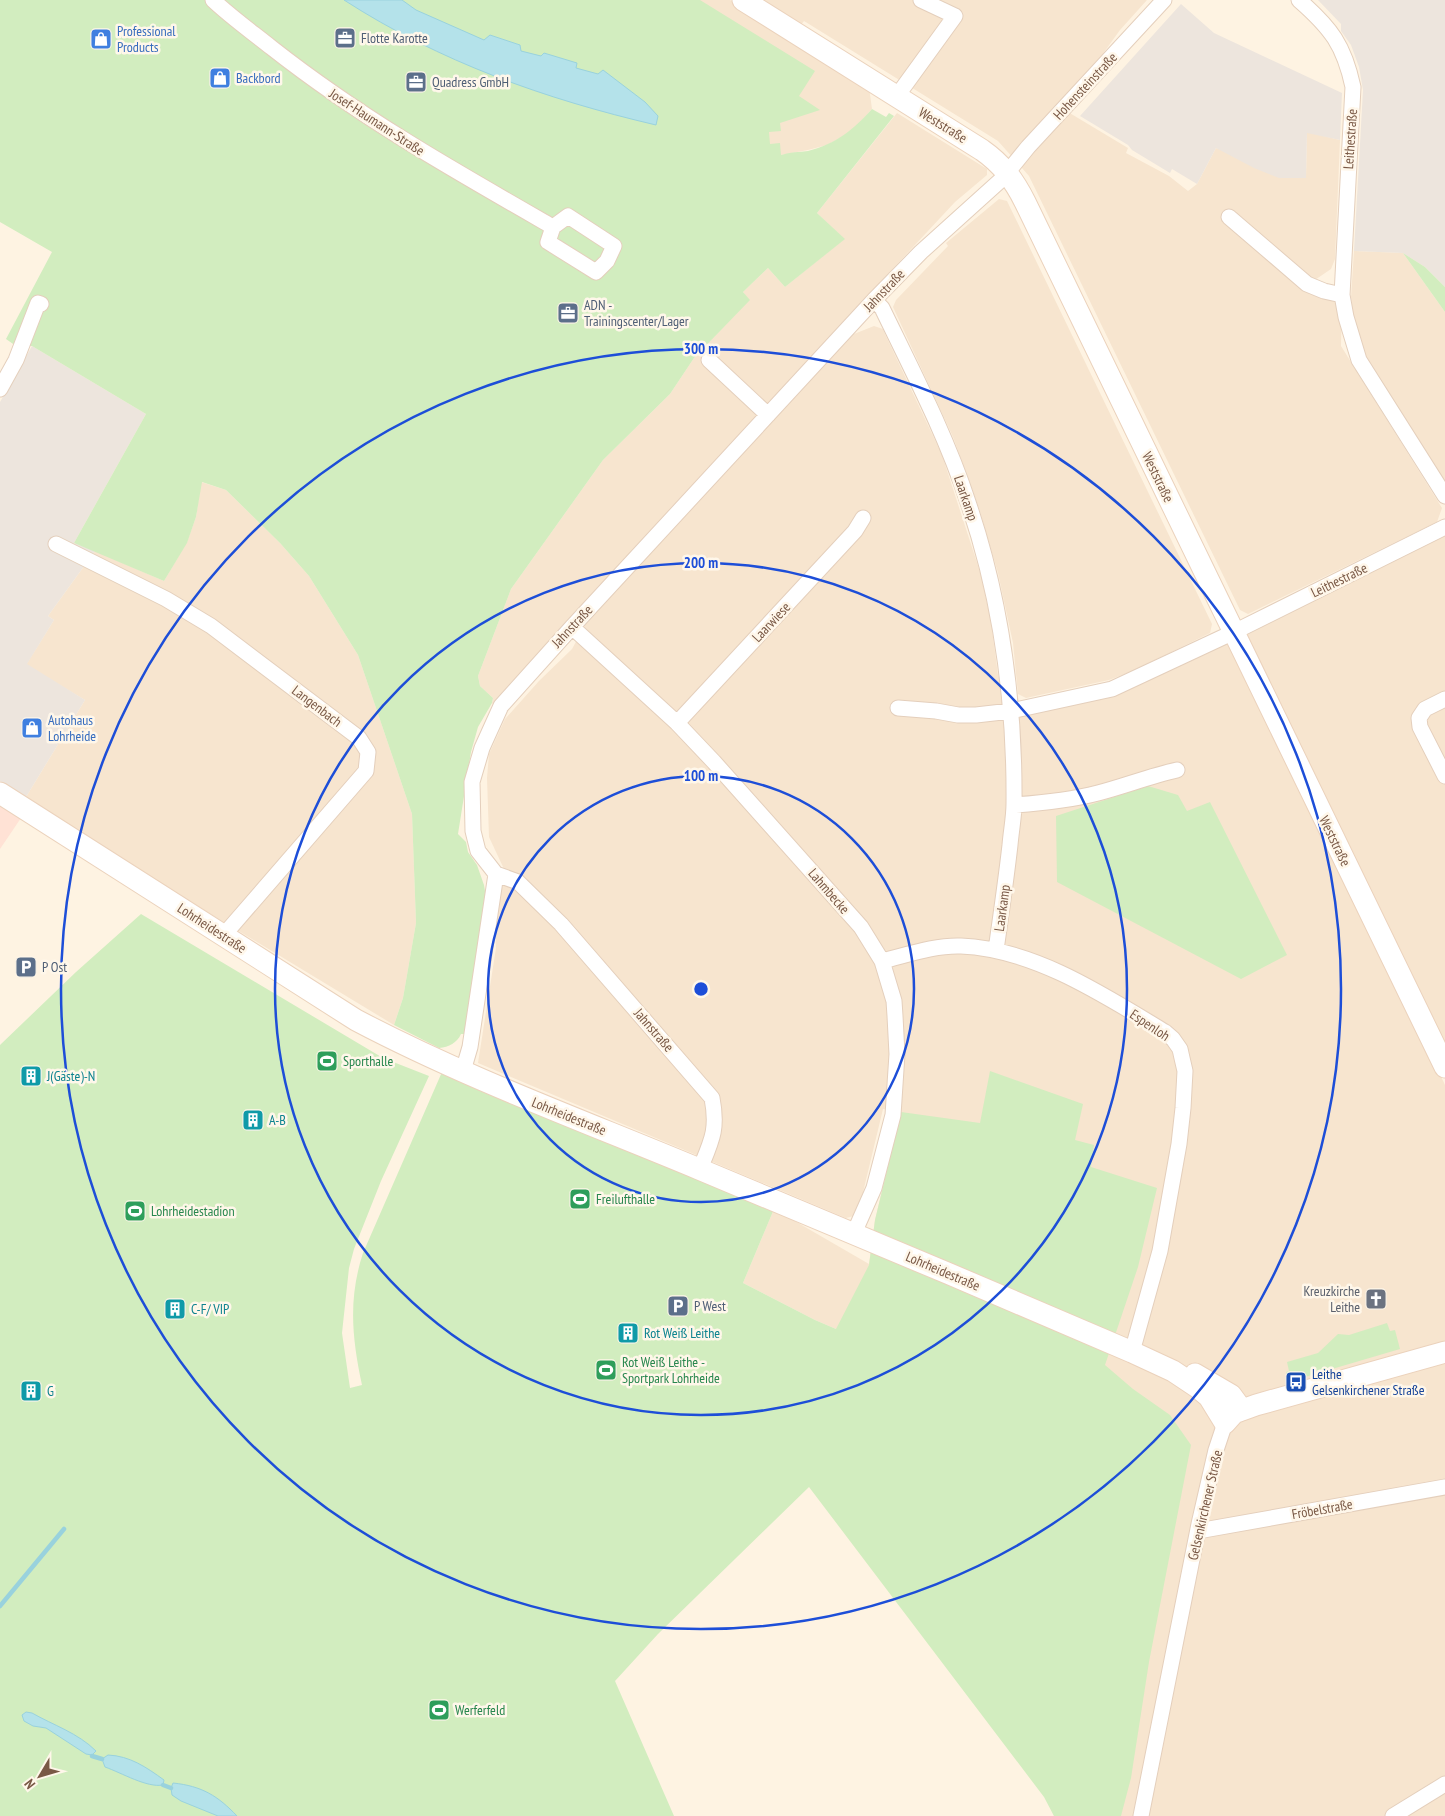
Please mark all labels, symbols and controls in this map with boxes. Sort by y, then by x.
place label: Professional Products [117,22,176,56]
office icon: Flotte Karotte [333,26,357,50]
shop icon: Professional Products [89,27,113,51]
place label: Flotte Karotte [361,29,428,47]
street label: Hohensteinstraße [1049,48,1121,123]
shop icon: Backbord [208,66,232,90]
place label: Backbord [236,69,281,87]
office icon: Quadress GmbH [404,70,428,94]
place label: Quadress GmbH [432,73,509,91]
street label: Josef-Haumann-Straße [325,84,428,160]
street label: Weststraße [915,103,971,147]
street label: Leithestraße [1339,108,1361,170]
street label: Jahnstraße [859,265,909,316]
place label: ADN - Trainingscenter/Lager [584,296,689,330]
office icon: ADN - Trainingscenter/Lager [556,301,580,325]
text: 300 m [684,339,718,358]
street label: Weststraße [1138,449,1178,505]
street label: Laarkamp [950,473,982,523]
text: 200 m [684,553,718,572]
street label: Leithestraße [1308,559,1370,601]
street label: Laarwiese [748,598,794,646]
street label: Jahnstraße [547,601,596,652]
street label: Langenbach [288,681,346,731]
place label: Autohaus Lohrheide [48,711,96,745]
shop icon: Autohaus Lohrheide [20,716,44,740]
text: 100 m [684,766,718,785]
street label: Weststraße [1315,813,1355,869]
street label: Lahmbecke [804,865,854,918]
street label: Laarkamp [990,884,1014,932]
street label: Lohrheidestraße [174,899,250,957]
parking icon: P Ost [14,955,38,979]
place label: P Ost [42,958,67,976]
centre of rings [692,980,710,998]
street label: Jahnstraße [630,1004,678,1056]
street label: Espenloh [1127,1005,1173,1045]
sports icon: Sporthalle [315,1049,339,1073]
place label: Sporthalle [343,1052,393,1070]
building icon: J(Gäste)-N [19,1064,43,1088]
place label: J(Gäste)-N [46,1067,95,1085]
street label: Lohrheidestraße [529,1093,609,1139]
building icon: A-B [241,1108,265,1132]
place label: A-B [269,1111,286,1129]
sports icon: Freilufthalle [568,1187,592,1211]
place label: Freilufthalle [596,1190,655,1208]
sports icon: Lohrheidestadion [123,1199,147,1223]
place label: Lohrheidestadion [151,1202,235,1220]
street label: Lohrheidestraße [903,1247,983,1295]
place label: Kreuzkirche Leithe [1303,1282,1360,1316]
church icon: Kreuzkirche Leithe [1364,1287,1388,1311]
parking icon: P West [666,1294,690,1318]
building icon: C-F/ VIP [163,1297,187,1321]
place label: P West [694,1297,726,1315]
place label: C-F/ VIP [191,1300,229,1318]
building icon: Rot Weiß Leithe [616,1321,640,1345]
place label: Rot Weiß Leithe [644,1324,720,1342]
place label: Rot Weiß Leithe - Sportpark Lohrheide [622,1353,720,1387]
sports icon: Rot Weiß Leithe - Sportpark Lohrheide [594,1358,618,1382]
place label: Leithe Gelsenkirchener Straße [1312,1365,1425,1399]
bus stop icon: Leithe Gelsenkirchener Straße [1284,1370,1308,1394]
building icon: G [19,1379,43,1403]
place label: G [47,1382,54,1400]
street label: Gelsenkirchener Straße [1184,1448,1226,1562]
street label: Fröbelstraße [1290,1495,1354,1523]
sports icon: Werferfeld [427,1698,451,1722]
place label: Werferfeld [455,1701,505,1719]
north arrow [15,1751,65,1801]
text: N [20,1775,39,1793]

